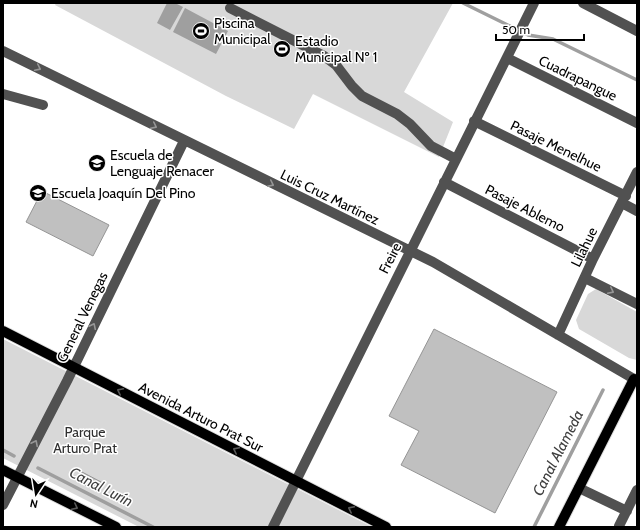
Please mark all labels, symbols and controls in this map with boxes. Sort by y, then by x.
place label: Piscina Municipal [214,14,271,48]
scale bar [496,16,584,42]
sports icon: Piscina Municipal [191,21,211,41]
text: 50 m [502,22,530,37]
place label: Estadio Municipal Nº 1 [295,32,377,66]
sports icon: Estadio Municipal Nº 1 [272,39,292,59]
street label: Cuadrapangue [536,51,620,105]
one-way arrow [34,63,41,71]
street label: Pasaje Menelhue [508,116,604,176]
one-way arrow [150,121,158,129]
place label: Escuela de Lenguaje Renacer [110,146,214,180]
school or university icon: Escuela de Lenguaje Renacer [87,153,107,173]
street label: Luis Cruz Martínez [278,165,383,229]
one-way arrow [267,179,274,186]
street label: Pasaje Ablemo [482,180,568,236]
school or university icon: Escuela Joaquín Del Pino [28,183,48,203]
place label: Escuela Joaquín Del Pino [51,184,196,202]
street label: Lilahue [567,224,601,270]
street label: Freire [375,239,405,277]
street label: General Venegas [52,269,112,365]
one-way arrow [607,286,614,294]
one-way arrow [88,323,96,331]
street label: Avenida Arturo Prat Sur [136,378,267,456]
one-way arrow [117,388,124,396]
water label: Canal Alameda [529,407,587,499]
park label: Parque Arturo Prat [53,423,117,457]
one-way arrow [30,439,38,447]
one-way arrow [232,447,240,455]
water label: Canal Lurín [66,463,136,511]
north arrow [16,474,56,514]
text: N [29,496,39,511]
one-way arrow [71,502,79,509]
one-way arrow [348,506,356,514]

